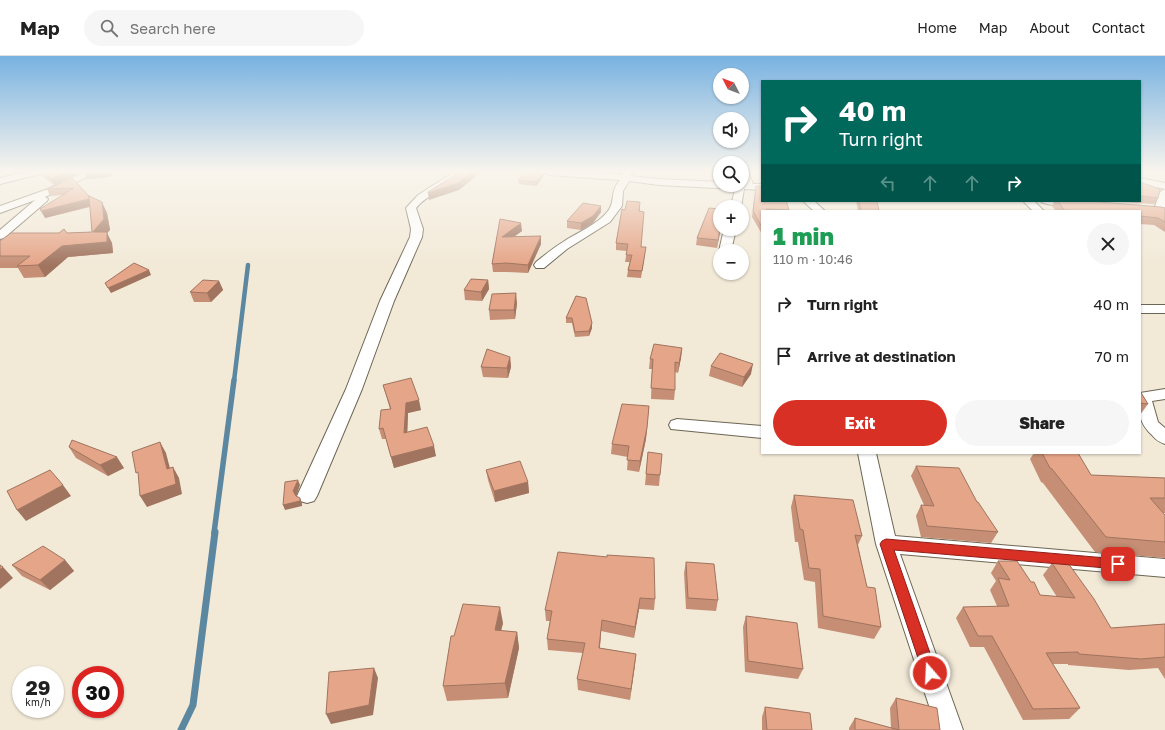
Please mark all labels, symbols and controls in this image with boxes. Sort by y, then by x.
search box [84,10,364,46]
text: Map [20,16,60,39]
icon: search [98,17,120,39]
text: Search here [130,19,216,37]
text: Home [917,19,957,36]
text: Map [979,19,1007,36]
text: About [1029,19,1070,36]
text: Contact [1092,19,1145,36]
north arrow [713,68,749,104]
map controls [713,68,749,280]
text: 40 m [839,94,906,127]
icon: right [773,96,825,148]
button: sound [713,112,749,148]
text: Turn right [839,128,923,150]
button: search [713,156,749,192]
icon: left [877,172,899,194]
icon: ahead [919,172,941,194]
icon: ahead [961,172,983,194]
icon: right [1003,172,1025,194]
button: + [713,200,749,236]
text: 1 min [773,221,834,250]
button: close [1087,223,1129,265]
button: − [713,244,749,280]
text: 110 m · 10:46 [773,251,853,267]
icon: right [773,293,795,315]
text: Turn right [807,295,878,313]
text: 40 m [1094,295,1129,313]
icon: arrive [773,345,795,367]
text: Arrive at destination [807,347,956,365]
text: 70 m [1095,347,1129,365]
button: Exit [773,400,947,446]
button: Share [955,400,1129,446]
pin [1101,547,1135,581]
icon: arrive [1107,553,1129,575]
position arrow [909,652,951,694]
speed limit sign: 30 [72,666,124,718]
text: 29 [26,675,50,699]
text: km/h [25,696,51,708]

